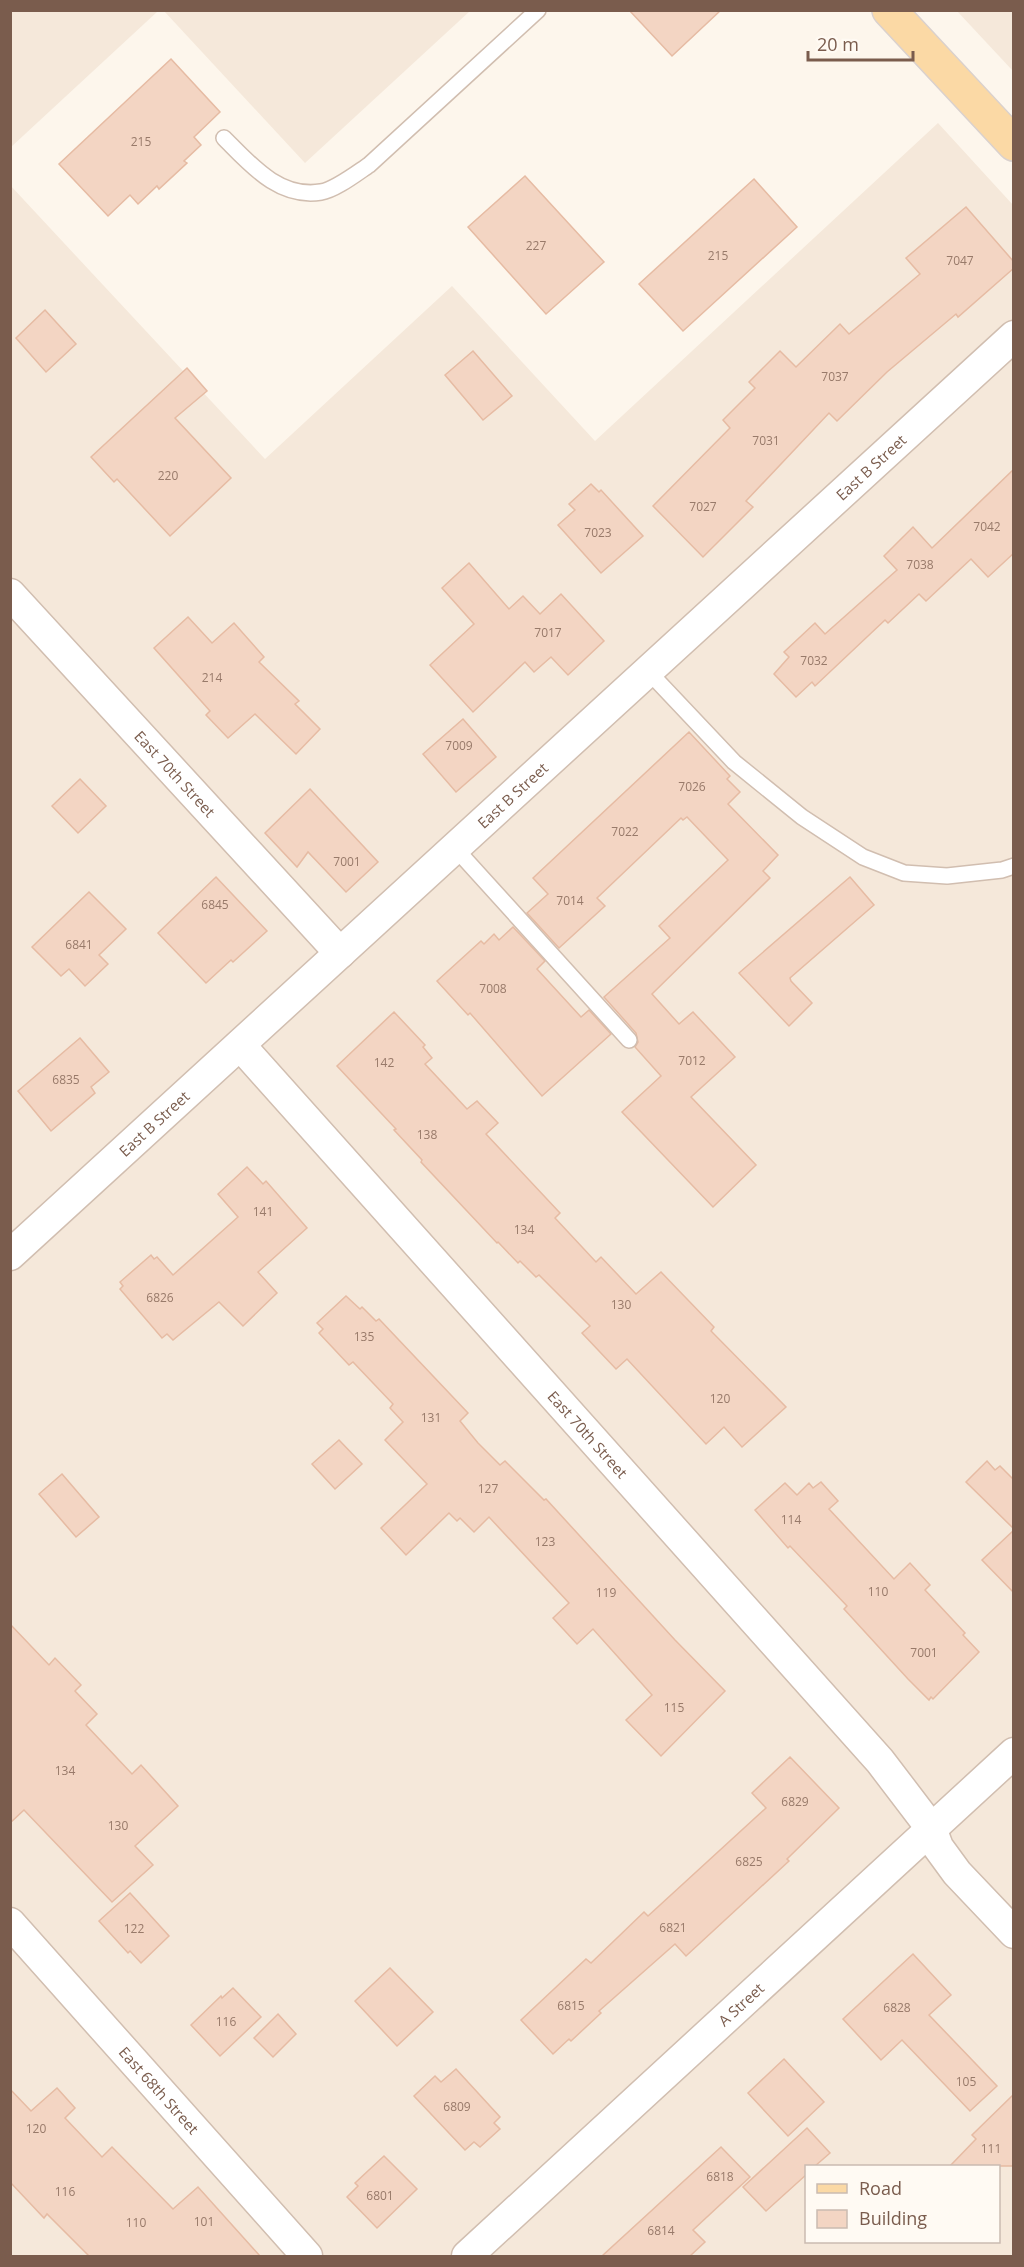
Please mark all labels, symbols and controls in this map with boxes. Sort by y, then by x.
scale bar [808,24,913,62]
text: 20 m [817,32,859,56]
house number: 215 [131,133,151,150]
house number: 227 [526,237,546,254]
house number: 215 [708,247,728,264]
house number: 7047 [946,252,974,269]
house number: 7037 [821,368,849,385]
street label: East B Street [831,430,910,504]
house number: 7031 [752,432,780,449]
house number: 220 [158,467,178,484]
house number: 7027 [689,498,717,515]
house number: 7042 [973,518,1001,535]
house number: 7023 [584,524,612,541]
house number: 7038 [906,556,934,573]
house number: 7017 [534,624,562,641]
house number: 7032 [800,652,828,669]
house number: 214 [202,669,222,686]
street label: East 70th Street [130,726,220,821]
house number: 7009 [445,737,473,754]
street label: East B Street [473,758,552,833]
house number: 7026 [678,778,706,795]
house number: 7022 [611,823,639,840]
house number: 7001 [333,853,361,870]
house number: 7014 [556,892,584,909]
house number: 6845 [201,896,229,913]
house number: 6841 [65,936,93,953]
house number: 7008 [479,980,507,997]
house number: 7012 [678,1052,706,1069]
house number: 142 [374,1054,394,1071]
house number: 6835 [52,1071,80,1088]
street label: East B Street [114,1086,193,1161]
house number: 138 [417,1126,437,1143]
house number: 141 [253,1203,273,1220]
house number: 134 [514,1221,534,1238]
house number: 6826 [146,1289,174,1306]
house number: 130 [611,1296,631,1313]
house number: 135 [354,1328,374,1345]
street label: East 70th Street [544,1386,632,1482]
house number: 120 [710,1390,730,1407]
house number: 131 [421,1409,441,1426]
house number: 127 [478,1480,498,1497]
house number: 114 [781,1511,801,1528]
house number: 123 [535,1533,555,1550]
house number: 110 [868,1583,888,1600]
house number: 119 [596,1584,616,1601]
house number: 7001 [910,1644,938,1661]
house number: 115 [664,1699,684,1716]
house number: 134 [55,1762,75,1779]
house number: 6829 [781,1793,809,1810]
house number: 130 [108,1817,128,1834]
house number: 6825 [735,1853,763,1870]
house number: 6821 [659,1919,687,1936]
house number: 122 [124,1920,144,1937]
street label: A Street [714,1978,768,2030]
house number: 6815 [557,1997,585,2014]
house number: 6828 [883,1999,911,2016]
house number: 116 [216,2013,236,2030]
street label: East 68th Street [115,2042,203,2138]
house number: 105 [956,2073,976,2090]
house number: 6809 [443,2098,471,2115]
house number: 120 [26,2120,46,2137]
house number: 111 [981,2140,1001,2157]
legend [805,2165,1000,2243]
house number: 6818 [706,2168,734,2185]
text: Road [859,2176,902,2200]
house number: 116 [55,2183,75,2200]
house number: 6801 [366,2187,394,2204]
text: Building [859,2206,927,2230]
house number: 101 [194,2213,214,2230]
house number: 110 [126,2214,146,2231]
house number: 6814 [647,2222,675,2239]

